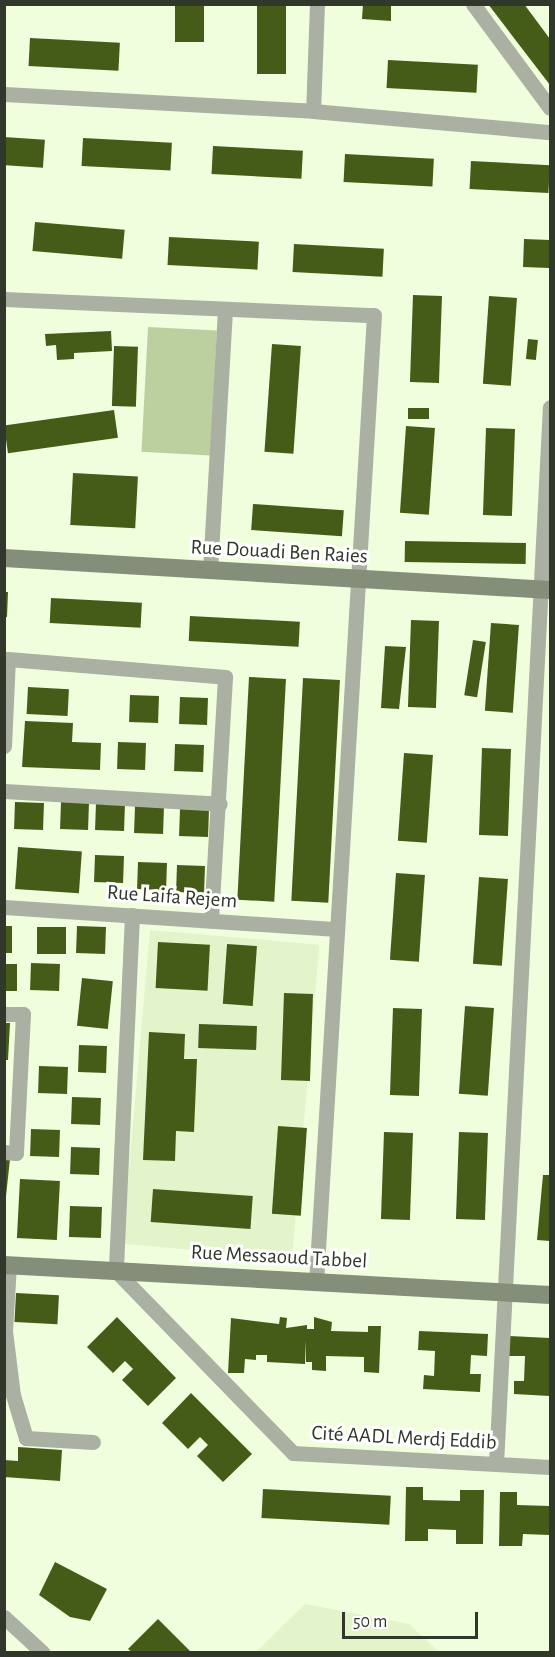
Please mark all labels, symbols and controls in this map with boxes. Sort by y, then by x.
street label: Rue Douadi Ben Raies [190,535,368,569]
street label: Rue Laifa Rejem [106,880,238,914]
street label: Rue Messaoud Tabbel [190,1240,368,1274]
street label: Cité AADL Merdj Eddib [311,1421,497,1455]
scale bar [345,1600,482,1638]
text: 50 m [353,1613,387,1631]

